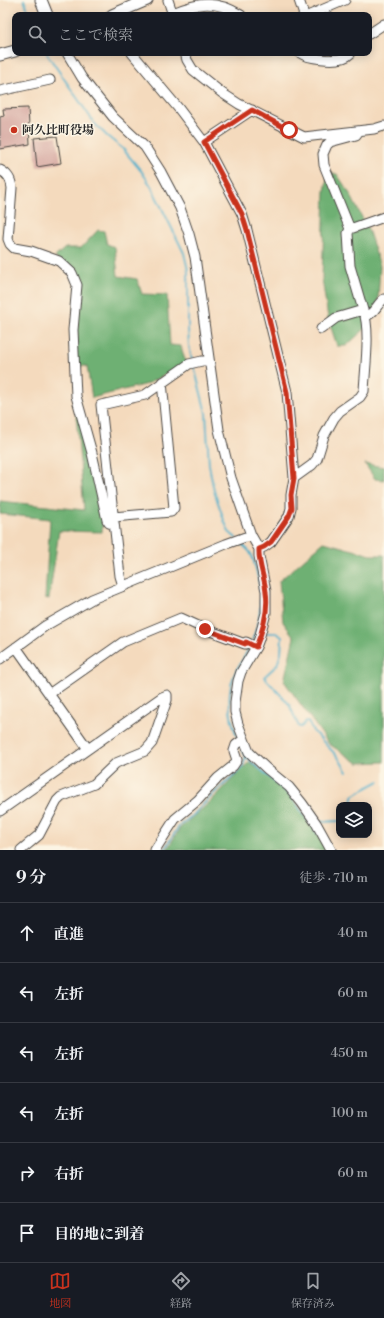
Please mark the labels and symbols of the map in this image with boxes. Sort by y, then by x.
route start [280,121,298,139]
place label: 阿久比町役場 [22,123,94,138]
marker: 阿久比町役場 [9,125,19,135]
route end [196,620,214,638]

